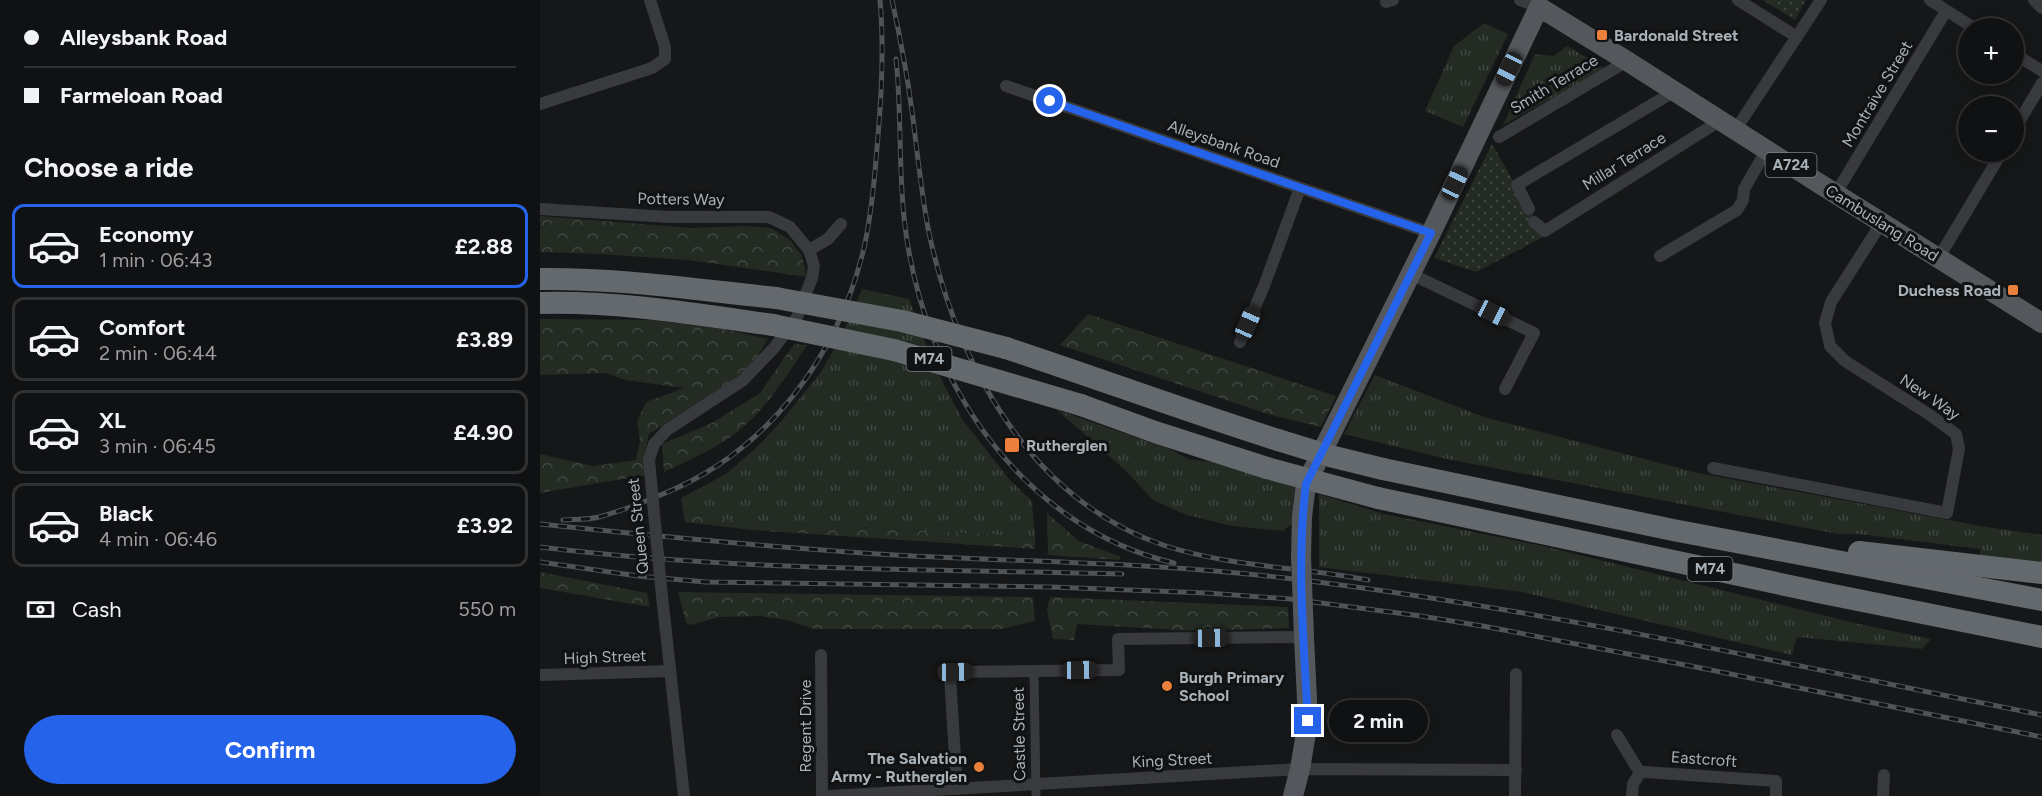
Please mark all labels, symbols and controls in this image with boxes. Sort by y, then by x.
map controls [1958,18,2024,162]
button: + [1958,18,2024,84]
text: Alleysbank Road [60,24,227,51]
place label: Bardonald Street [1614,26,1738,45]
marker: Bardonald Street [1595,28,1609,42]
street label: Montraive Street [1838,37,1916,151]
car [1493,49,1525,89]
street label: Smith Terrace [1507,50,1602,118]
text: Farmeloan Road [60,82,223,109]
route start [1036,87,1063,114]
button: − [1958,96,2024,162]
street label: Alleysbank Road [1165,116,1283,172]
street label: Millar Terrace [1579,128,1669,194]
text: Choose a ride [24,151,193,184]
road number: A724 [1766,153,1816,177]
car [1439,163,1471,203]
street label: Cambuslang Road [1822,181,1942,265]
street label: Potters Way [637,189,725,209]
icon: car [27,219,81,273]
text: Economy [99,221,194,248]
text: £2.88 [455,233,513,260]
text: 1 min · 06:43 [99,248,212,272]
place label: Duchess Road [1898,281,2001,300]
marker: Duchess Road [2006,283,2020,297]
car [1473,297,1513,329]
car [1232,303,1264,343]
icon: car [27,312,81,366]
text: Comfort [99,314,185,341]
text: £3.89 [456,326,513,353]
text: 2 min · 06:44 [99,341,217,365]
road number: M74 [906,347,952,371]
street label: New Way [1896,370,1964,424]
icon: car [27,405,81,459]
text: XL [99,407,126,434]
text: £4.90 [454,419,513,446]
text: 3 min · 06:45 [99,434,216,458]
marker: Rutherglen [1003,436,1021,454]
place label: Rutherglen [1026,436,1107,455]
street label: Queen Street [624,477,652,575]
icon: car [27,498,81,552]
text: Black [99,500,153,527]
text: £3.92 [457,512,513,539]
text: 4 min · 06:46 [99,527,217,551]
road number: M74 [1688,557,1732,581]
icon: cash [24,593,57,626]
text: Cash [72,596,122,623]
text: 550 m [458,597,516,621]
car [1193,629,1229,647]
street label: High Street [563,646,647,668]
car [1062,661,1098,679]
car [937,663,973,681]
place label: Burgh Primary School [1179,668,1285,705]
street label: Regent Drive [796,679,815,772]
marker: Burgh Primary School [1160,679,1174,693]
street label: Castle Street [1009,687,1029,781]
callout: 2 min [1329,700,1428,742]
route end [1294,707,1321,734]
text: 2 min [1353,709,1404,733]
button: Confirm [24,715,516,784]
street label: Eastcroft [1670,747,1738,771]
street label: King Street [1131,748,1213,772]
place label: The Salvation Army - Rutherglen [831,749,967,786]
marker: The Salvation Army - Rutherglen [972,760,986,774]

